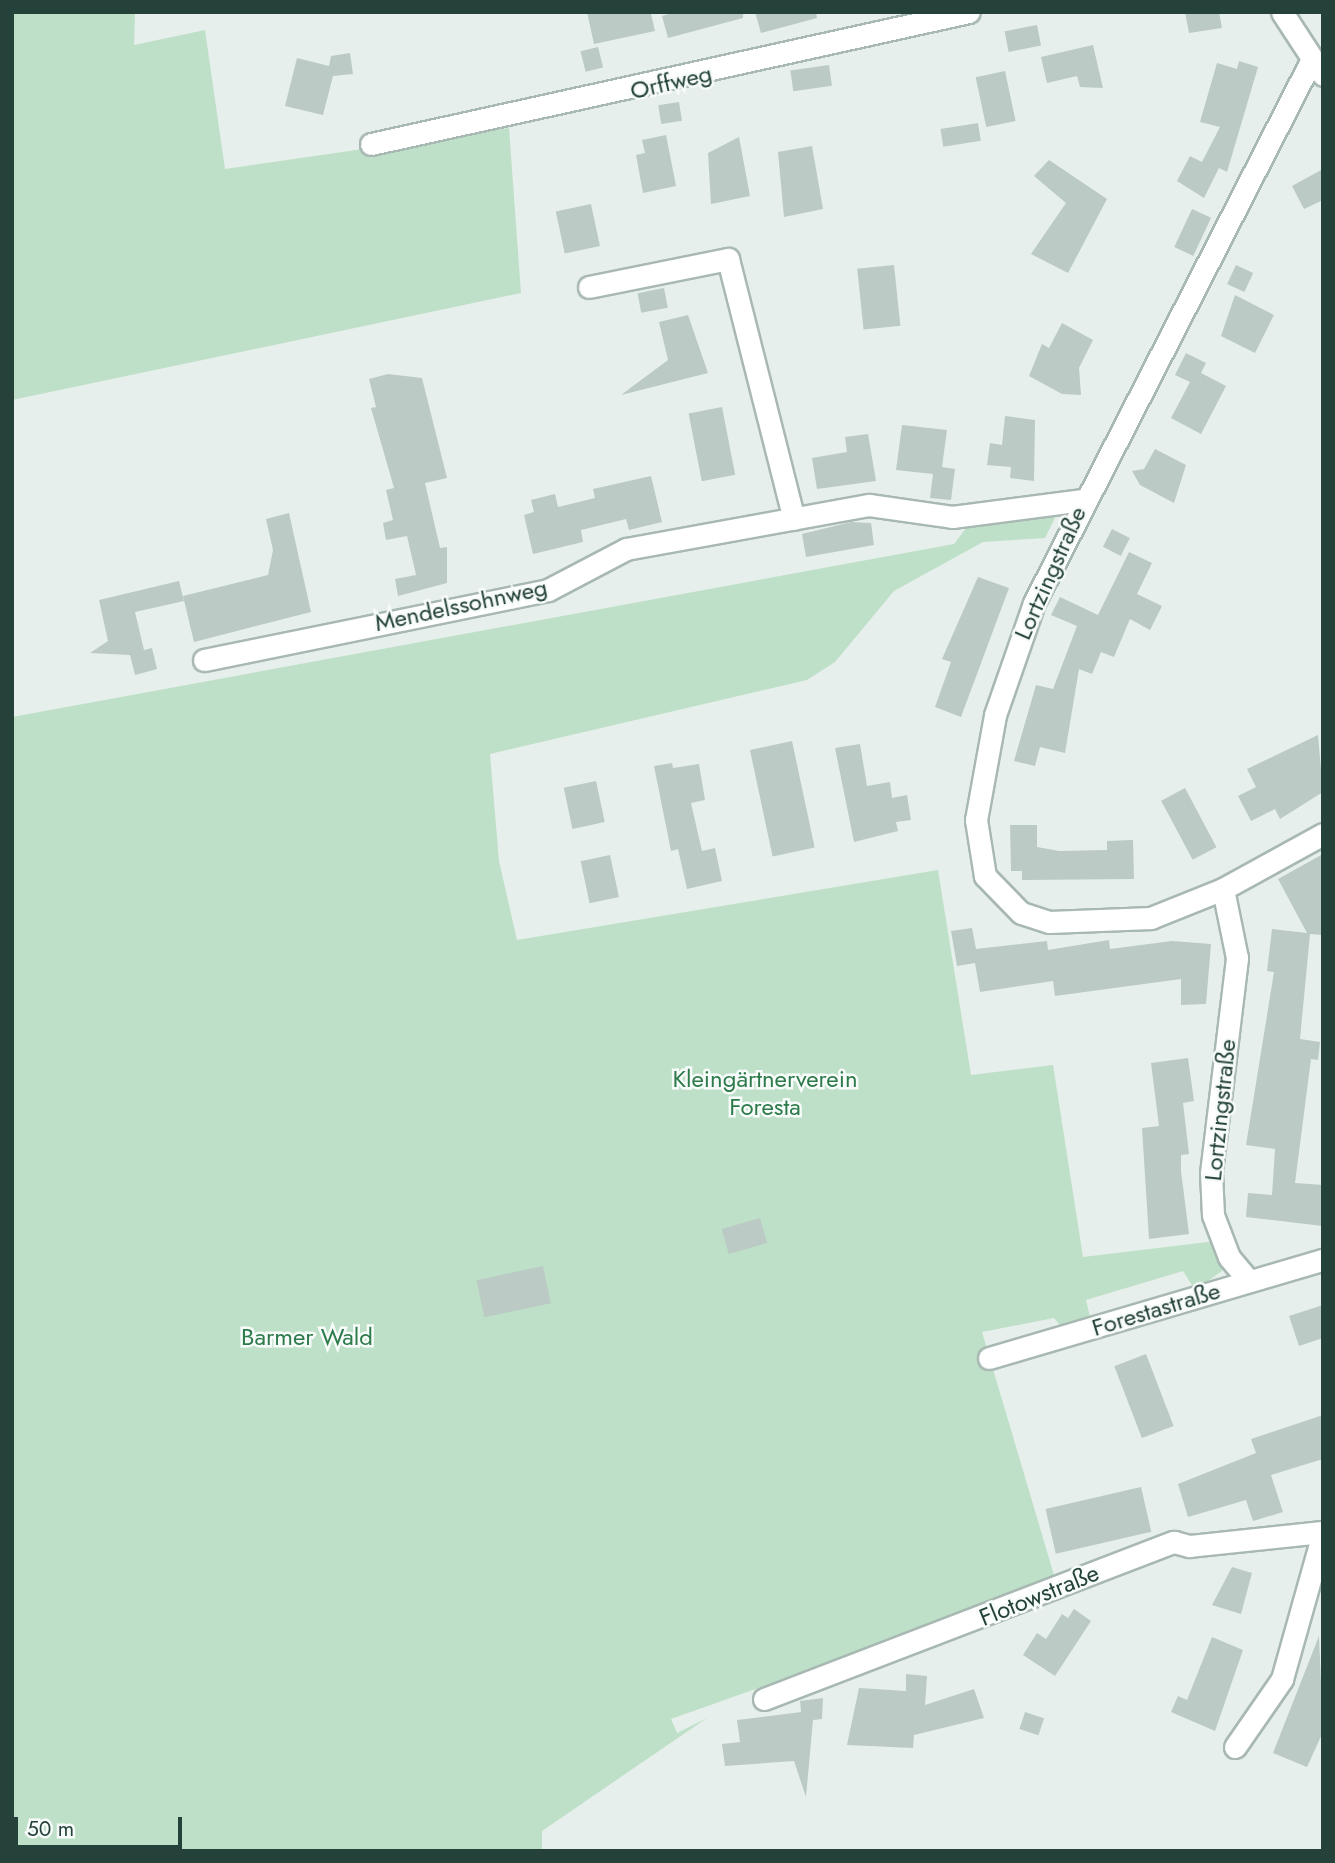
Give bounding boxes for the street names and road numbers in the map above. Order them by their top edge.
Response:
street label: Orffweg [627,59,715,105]
street label: Lortzingstraße [1008,502,1092,644]
street label: Mendelssohnweg [372,573,550,637]
street label: Lortzingstraße [1198,1038,1242,1182]
street label: Forestastraße [1088,1276,1224,1342]
street label: Flotowstraße [975,1558,1103,1632]

